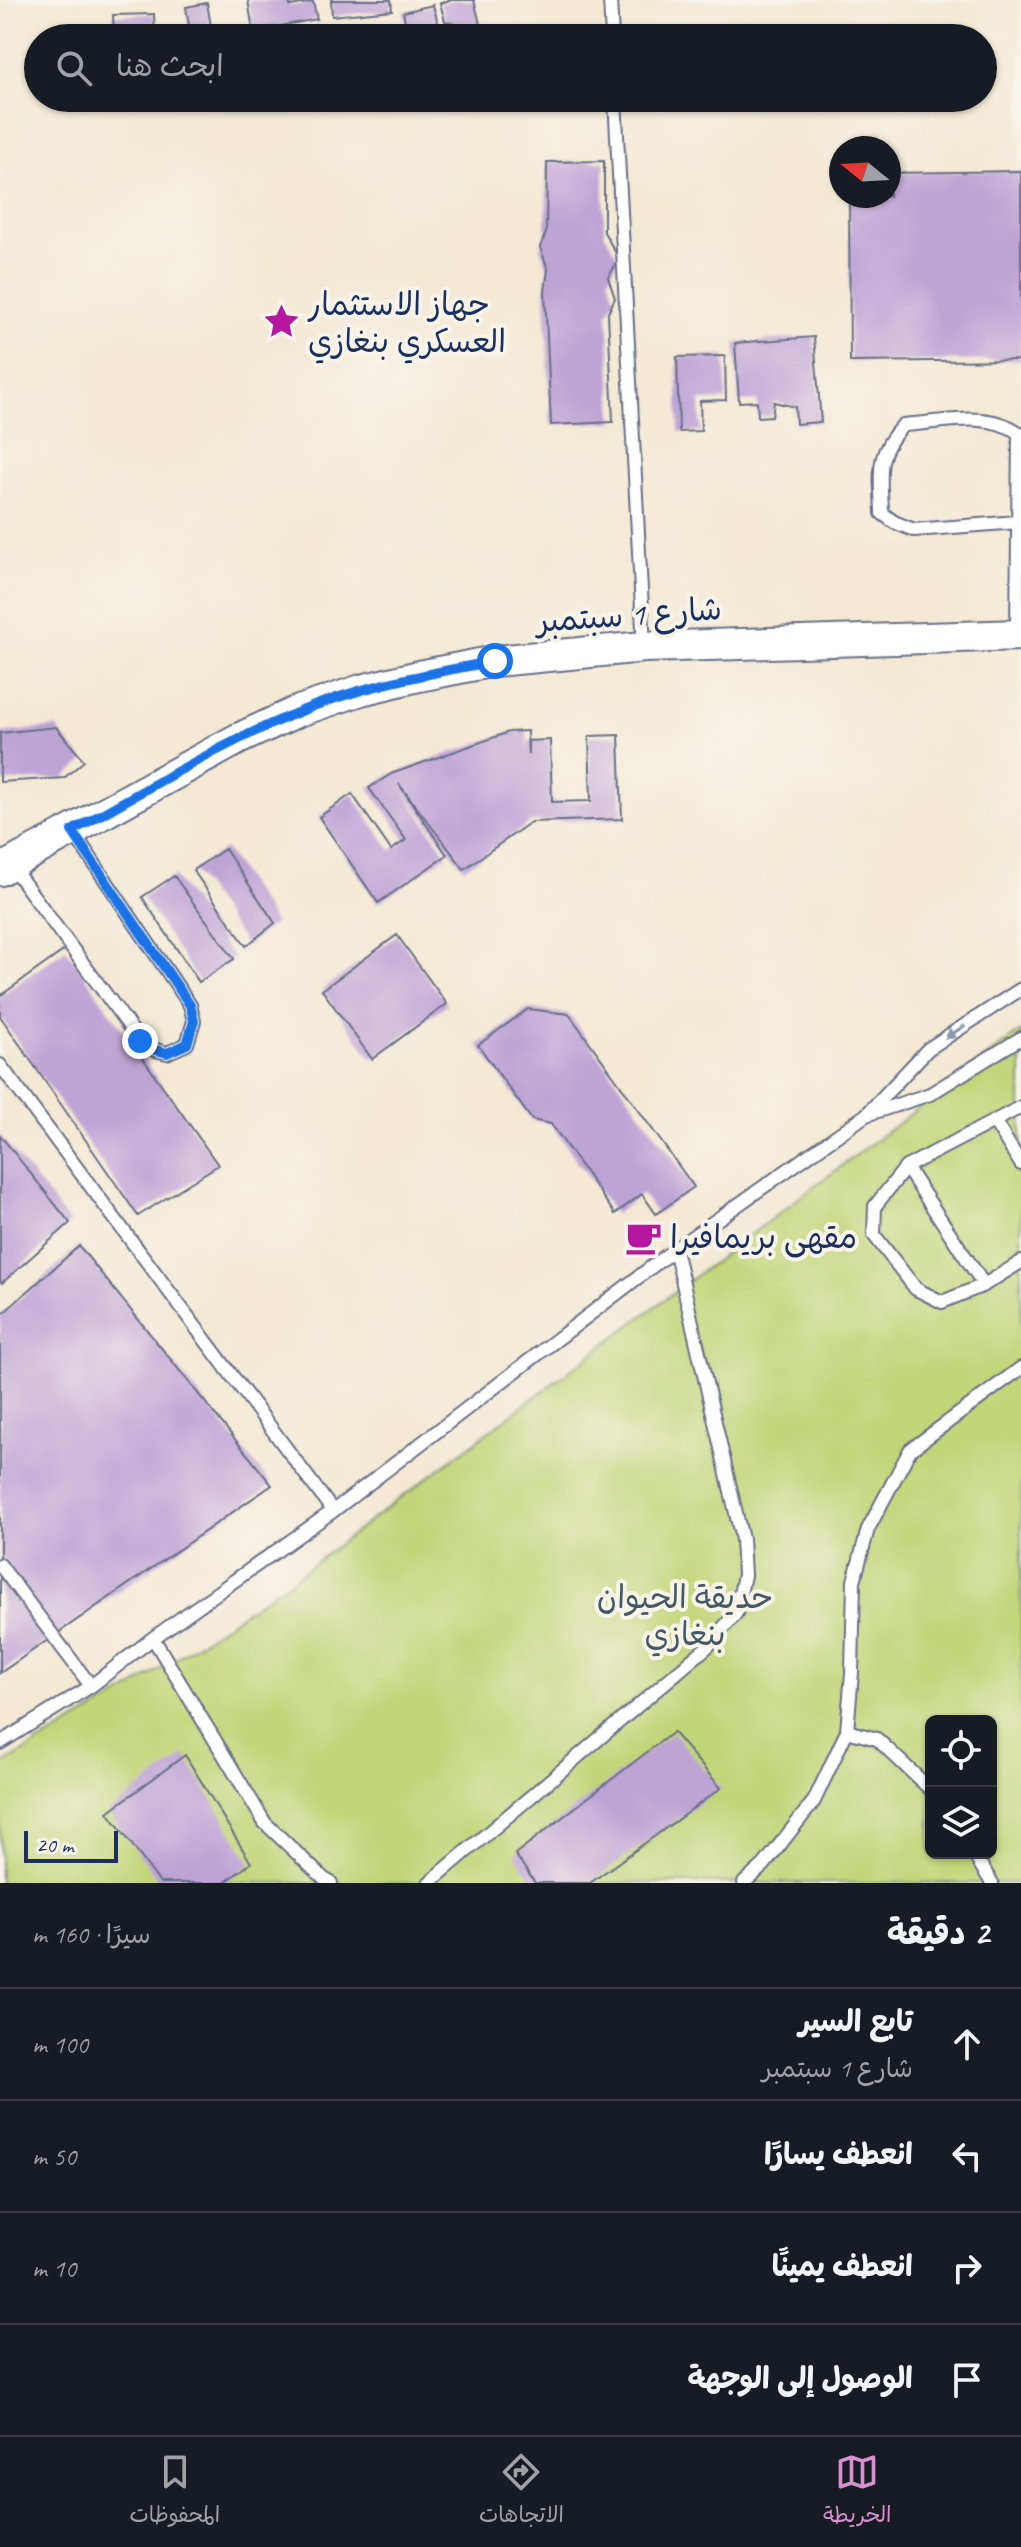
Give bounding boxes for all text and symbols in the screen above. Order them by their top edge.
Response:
search box [24,24,997,112]
icon: search [52,46,96,90]
text: ابحث هنا [116,47,224,85]
north arrow [829,136,901,208]
place label: جهاز الاستثمار العسكري بنغازي [307,284,506,364]
place icon: جهاز الاستثمار العسكري بنغازي [263,303,301,341]
street label: شارع 1 سبتمبر [532,588,723,644]
route start [477,643,513,679]
route end [122,1023,158,1059]
one-way arrow [945,1024,966,1039]
place label: مقهى بريمافيرا [670,1217,857,1258]
cafe icon: مقهى بريمافيرا [625,1218,663,1256]
park label: حديقة الحيوان بنغازي [597,1577,773,1657]
map controls [925,1715,997,1859]
button: locate [925,1715,997,1787]
button: layers [925,1787,997,1859]
scale bar [24,1827,118,1863]
text: 20 m [36,1831,73,1859]
text: 2 دقيقة [887,1911,989,1954]
text: سيرًا · 160 m [32,1918,151,1951]
text: تابع السير [799,2002,913,2040]
icon: ahead [945,2022,989,2066]
text: 100 m [32,2028,88,2061]
text: شارع 1 سبتمبر [762,2052,913,2085]
icon: left [945,2134,989,2178]
text: انعطف يسارًا [764,2135,913,2173]
text: 50 m [32,2140,76,2173]
icon: right [945,2246,989,2290]
text: انعطف يمينًا [772,2247,913,2285]
text: 10 m [32,2252,76,2285]
icon: arrive [945,2358,989,2402]
text: الوصول إلى الوجهة [688,2359,913,2397]
tab: المحفوظات [129,2450,220,2534]
tab: الاتجاهات [479,2450,564,2534]
tab: الخريطة [823,2450,892,2534]

